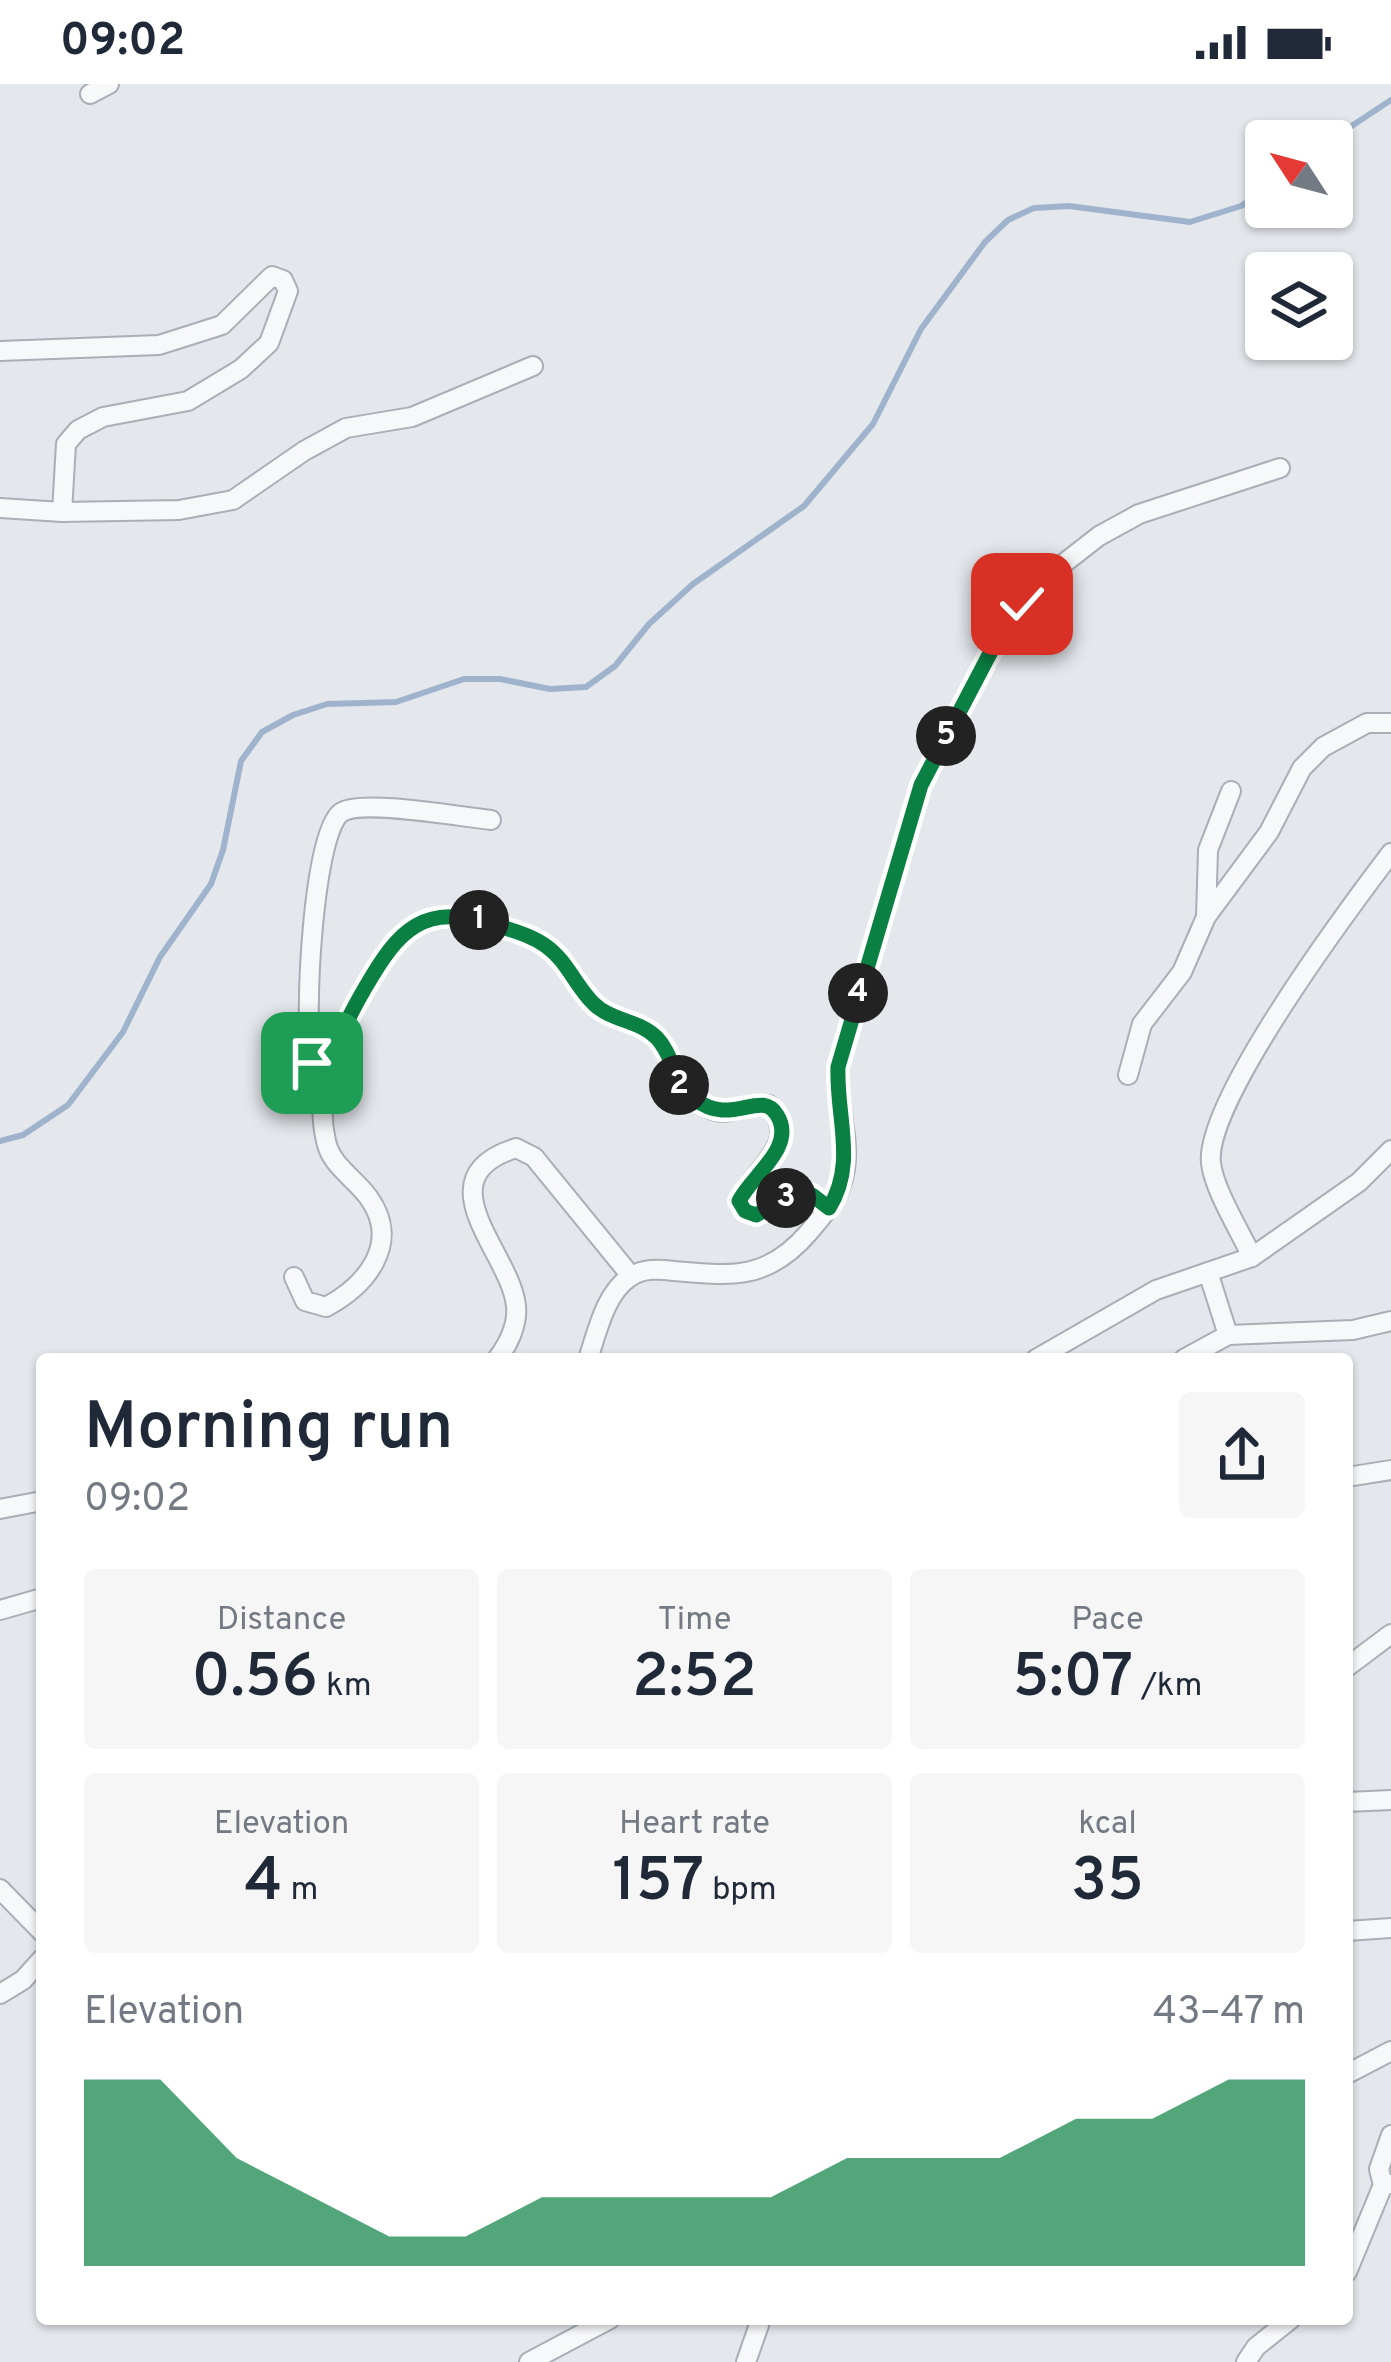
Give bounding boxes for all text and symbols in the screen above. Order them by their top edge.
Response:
text: 09:02 [60,14,185,71]
north arrow [1245,120,1353,228]
map controls [1245,120,1353,360]
button: layers [1245,252,1353,360]
pin [971,553,1073,655]
icon: check [989,571,1055,637]
pin: 5 [916,706,976,766]
text: 5 [936,715,956,757]
pin: 1 [449,890,509,950]
text: 1 [472,899,486,941]
pin: 4 [828,963,888,1023]
text: 4 [847,972,869,1014]
pin [261,1012,363,1114]
icon: arrive [279,1030,345,1096]
pin: 2 [649,1055,709,1115]
text: 2 [669,1064,689,1106]
pin: 3 [756,1168,816,1228]
text: 3 [776,1177,796,1219]
text: Morning run [84,1389,453,1472]
button: share [1179,1392,1305,1518]
text: 09:02 [84,1476,190,1525]
text: Distance [217,1600,346,1642]
text: Time [658,1600,731,1642]
text: Pace [1071,1600,1144,1642]
text: 0.56 [191,1642,318,1718]
text: 2:52 [632,1642,757,1718]
text: 5:07 [1012,1642,1133,1718]
text: km [318,1666,372,1708]
text: /km [1133,1666,1203,1708]
text: Elevation [214,1804,349,1846]
text: Heart rate [619,1804,770,1846]
text: kcal [1078,1804,1137,1846]
text: 4 [245,1846,283,1922]
text: 157 [612,1846,704,1922]
text: 35 [1071,1846,1144,1922]
text: m [283,1870,318,1912]
text: bpm [704,1870,777,1912]
text: Elevation [84,1989,244,2038]
text: 43–47 m [1153,1989,1305,2038]

